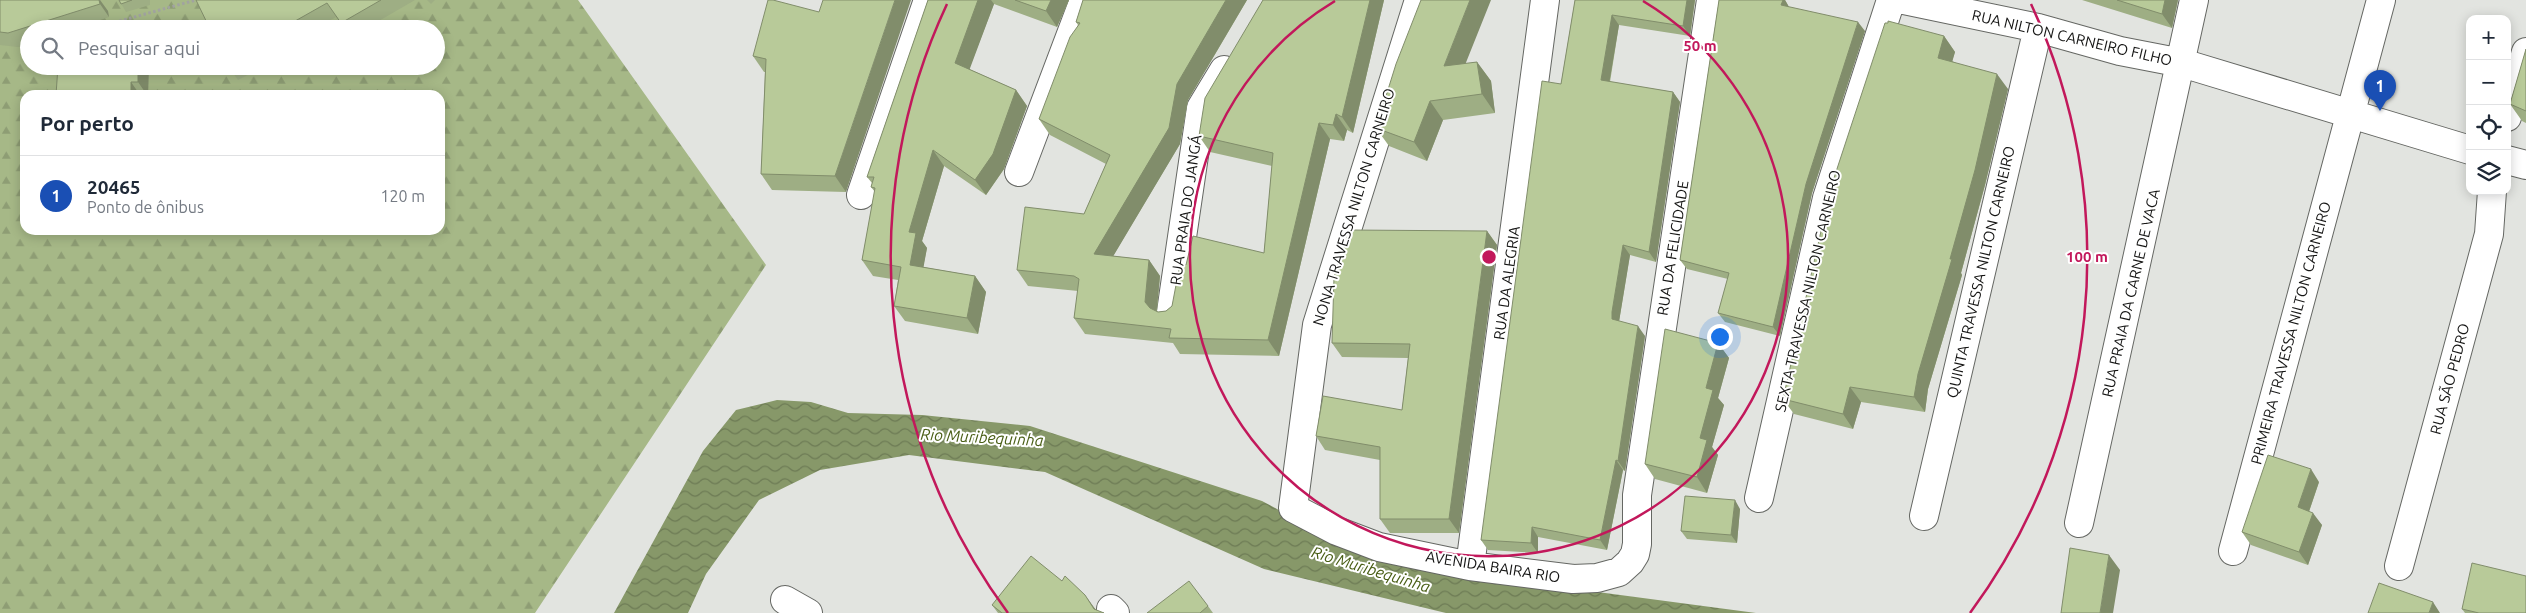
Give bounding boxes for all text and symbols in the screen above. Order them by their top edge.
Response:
street label: RUA NILTON CARNEIRO FILHO [1970,6,2174,69]
map controls [2466,15,2511,195]
button: + [2466,15,2511,60]
search box [20,20,445,75]
icon: search [38,34,66,62]
text: Pesquisar aqui [78,37,200,59]
text: 50 m [1683,37,1717,54]
button: − [2466,60,2511,105]
pin: 1 [2364,70,2396,111]
street label: NONA TRAVESSA NILTON CARNEIRO [1309,86,1398,328]
button: locate [2466,105,2511,150]
text: Por perto [40,111,134,135]
street label: RUA PRAIA DO JANGÁ [1167,134,1204,286]
street label: QUINTA TRAVESSA NILTON CARNEIRO [1943,144,2018,400]
button: layers [2466,150,2511,195]
street label: SEXTA TRAVESSA NILTON CARNEIRO [1771,168,1844,413]
text: 20465 [87,176,141,198]
street label: RUA DA FELICIDADE [1653,179,1692,317]
text: 1 [51,187,61,205]
text: 120 m [380,187,425,205]
street label: RUA PRAIA DA CARNE DE VACA [2098,187,2163,399]
text: Ponto de ônibus [87,198,204,216]
street label: PRIMEIRA TRAVESSA NILTON CARNEIRO [2247,200,2334,466]
street label: RUA DA ALEGRIA [1490,225,1523,341]
centre of rings [1480,248,1498,266]
text: 100 m [2066,248,2108,265]
street label: RUA SÃO PEDRO [2427,321,2473,436]
your location [1707,324,1733,350]
water label: Rio Muribequinha [920,425,1044,449]
water label: Rio Muribequinha [1310,542,1433,596]
street label: AVENIDA BAIRA RIO [1425,547,1562,586]

